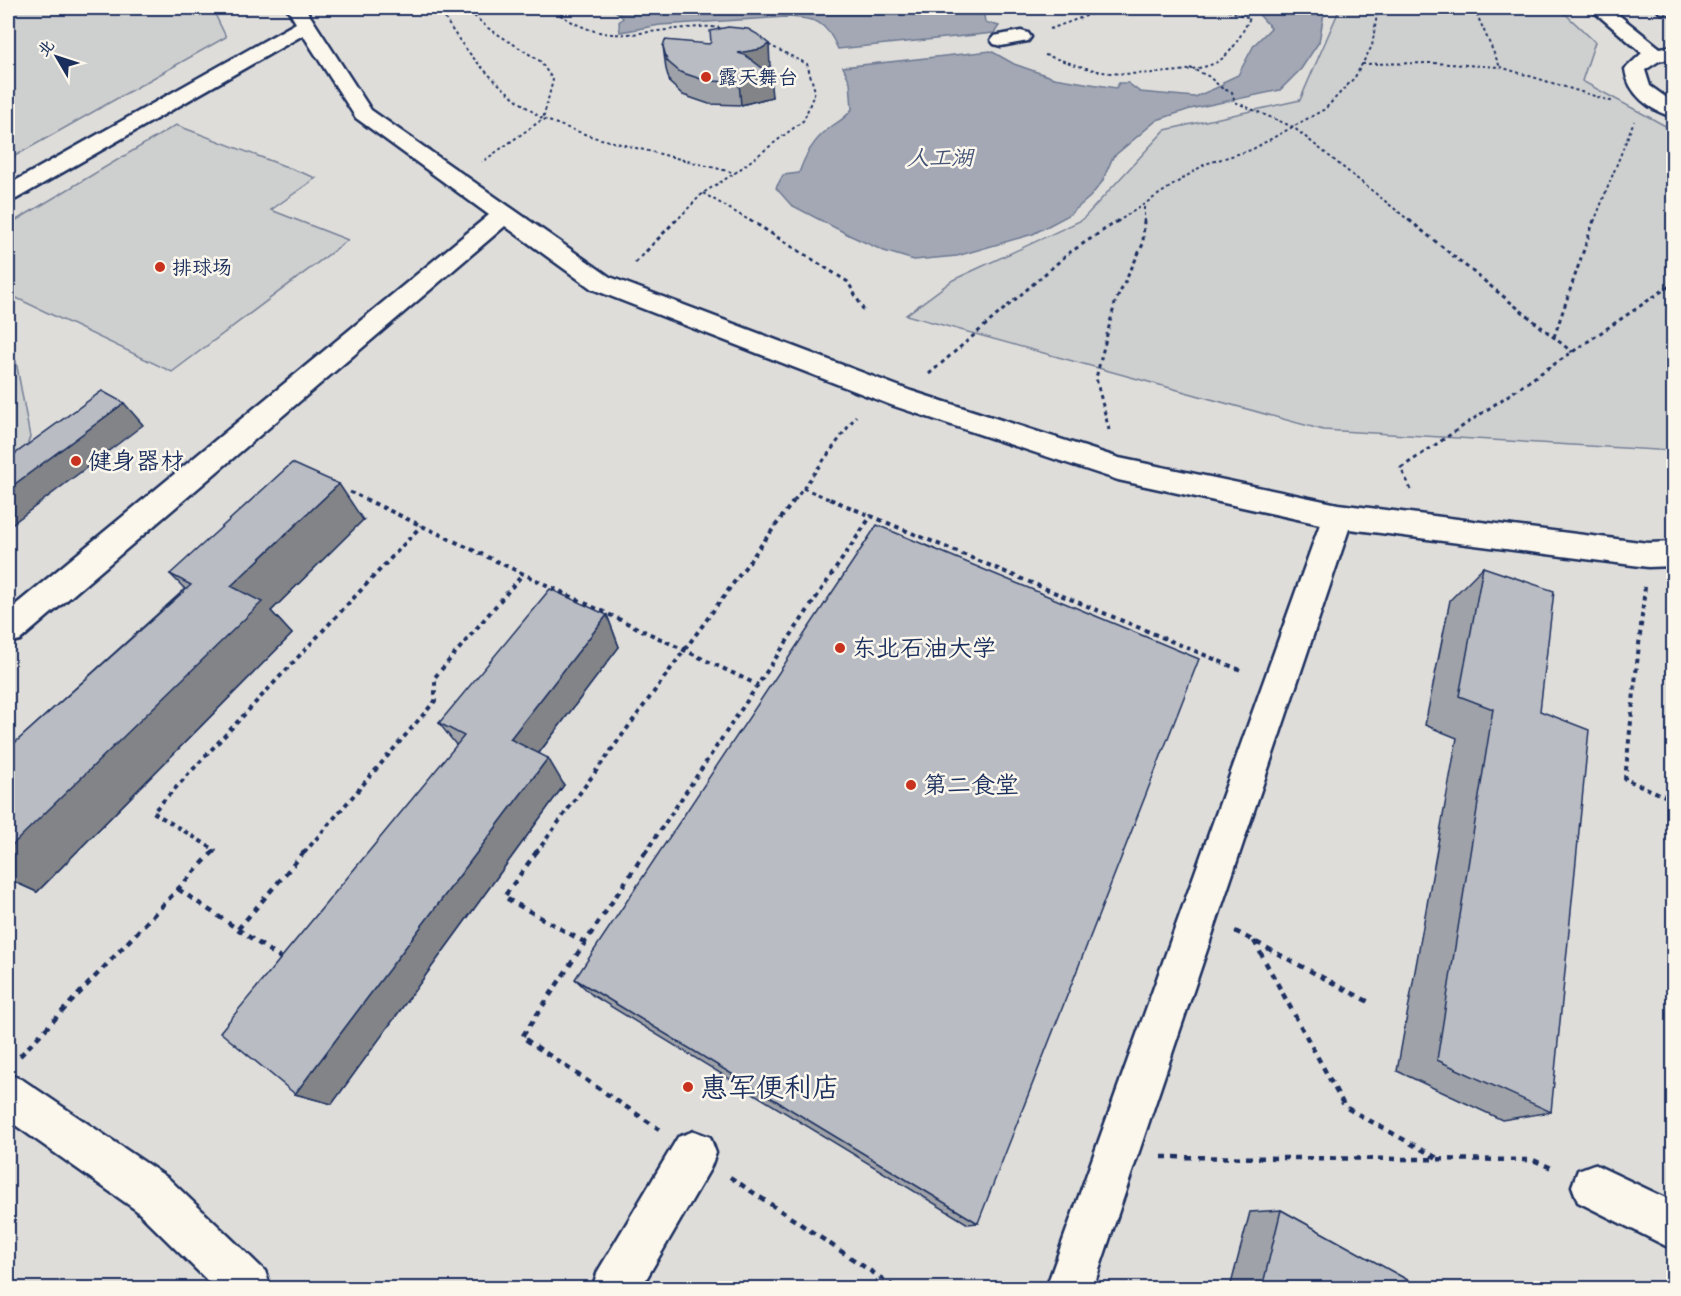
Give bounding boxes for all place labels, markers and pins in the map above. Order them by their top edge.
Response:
place label: 露天舞台 [718,65,798,94]
marker: 露天舞台 [699,70,713,84]
place label: 排球场 [172,255,232,284]
marker: 排球场 [153,260,167,274]
place label: 健身器材 [88,446,184,481]
marker: 健身器材 [69,454,83,468]
place label: 东北石油大学 [852,633,996,668]
marker: 东北石油大学 [833,641,847,655]
place label: 第二食堂 [923,770,1019,805]
marker: 第二食堂 [904,778,918,792]
place label: 惠军便利店 [700,1070,840,1111]
marker: 惠军便利店 [681,1080,695,1094]

